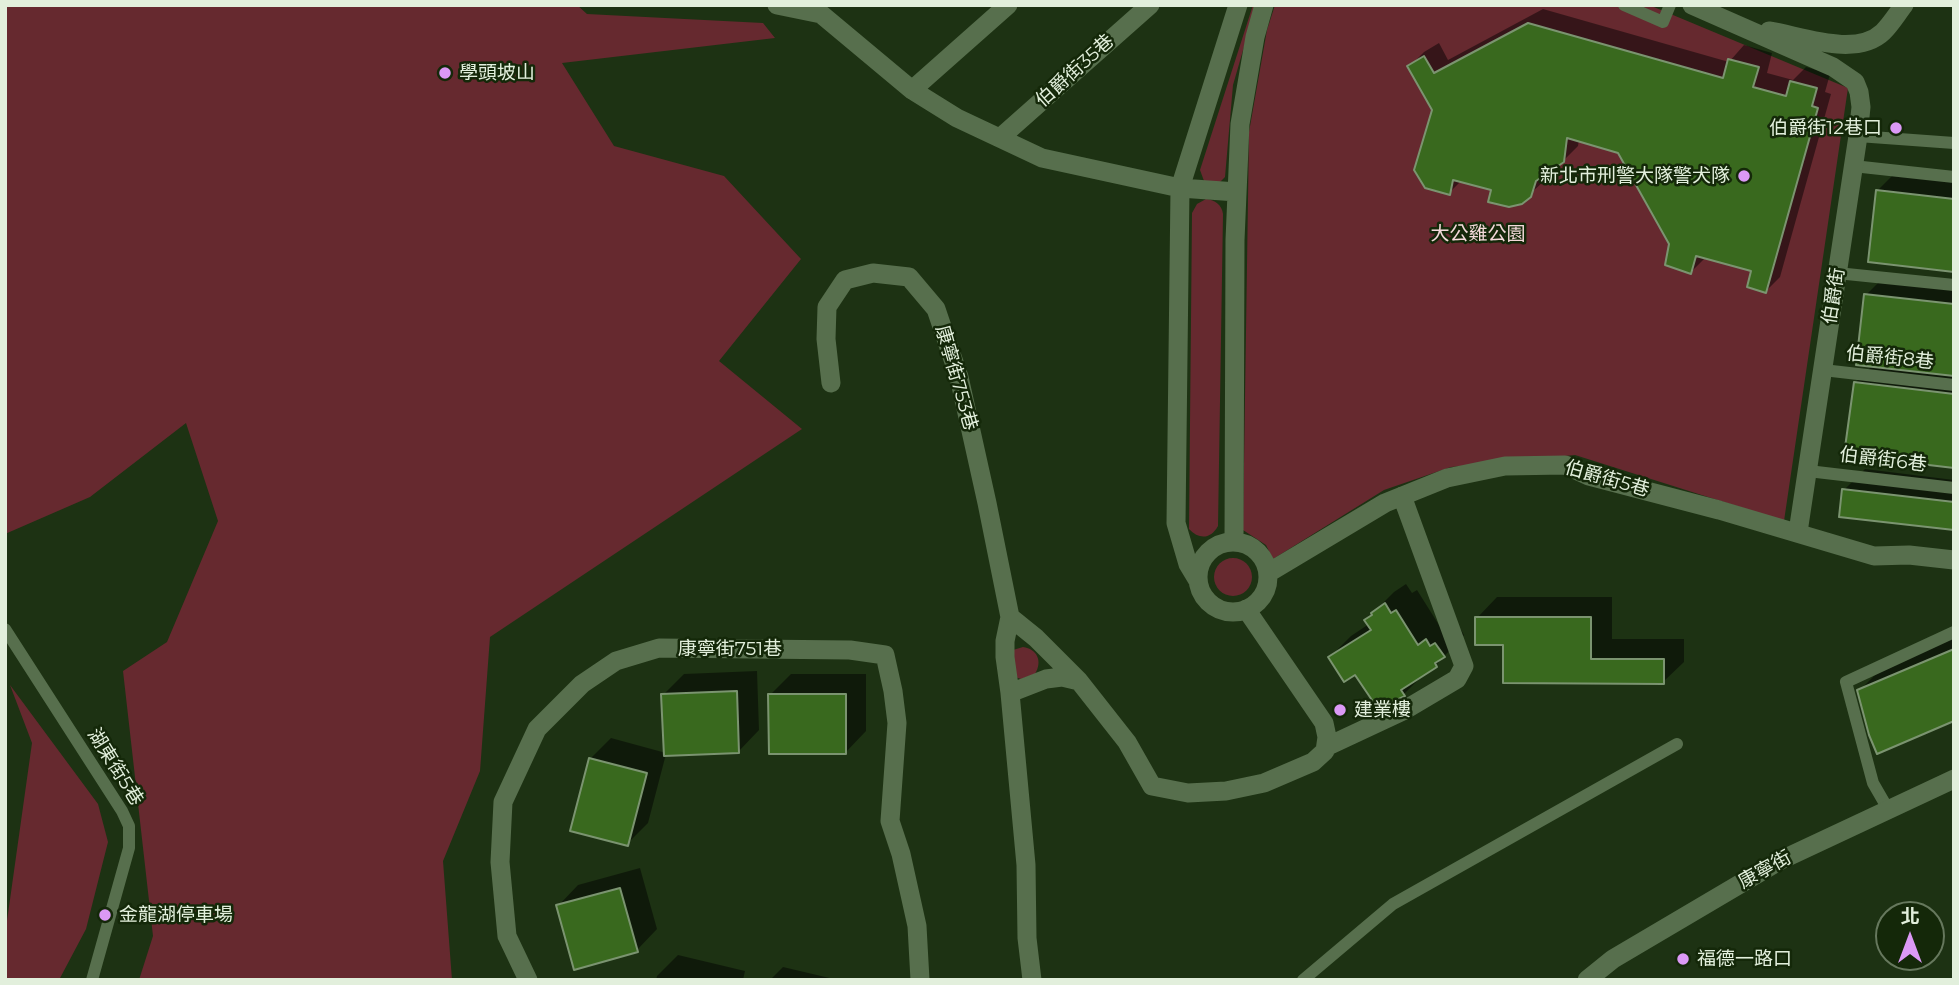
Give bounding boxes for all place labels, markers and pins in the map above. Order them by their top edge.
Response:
place label: 學頭坡山 [459,62,535,84]
marker: 學頭坡山 [437,65,453,81]
place label: 伯爵街12巷口 [1769,117,1882,139]
marker: 伯爵街12巷口 [1888,120,1904,136]
place label: 新北市刑警大隊警犬隊 [1540,165,1730,187]
marker: 新北市刑警大隊警犬隊 [1736,168,1752,184]
place label: 建業樓 [1354,699,1411,721]
marker: 建業樓 [1332,702,1348,718]
place label: 金龍湖停車場 [119,904,233,926]
marker: 金龍湖停車場 [97,907,113,923]
place label: 福德一路口 [1697,948,1792,970]
marker: 福德一路口 [1675,951,1691,967]

